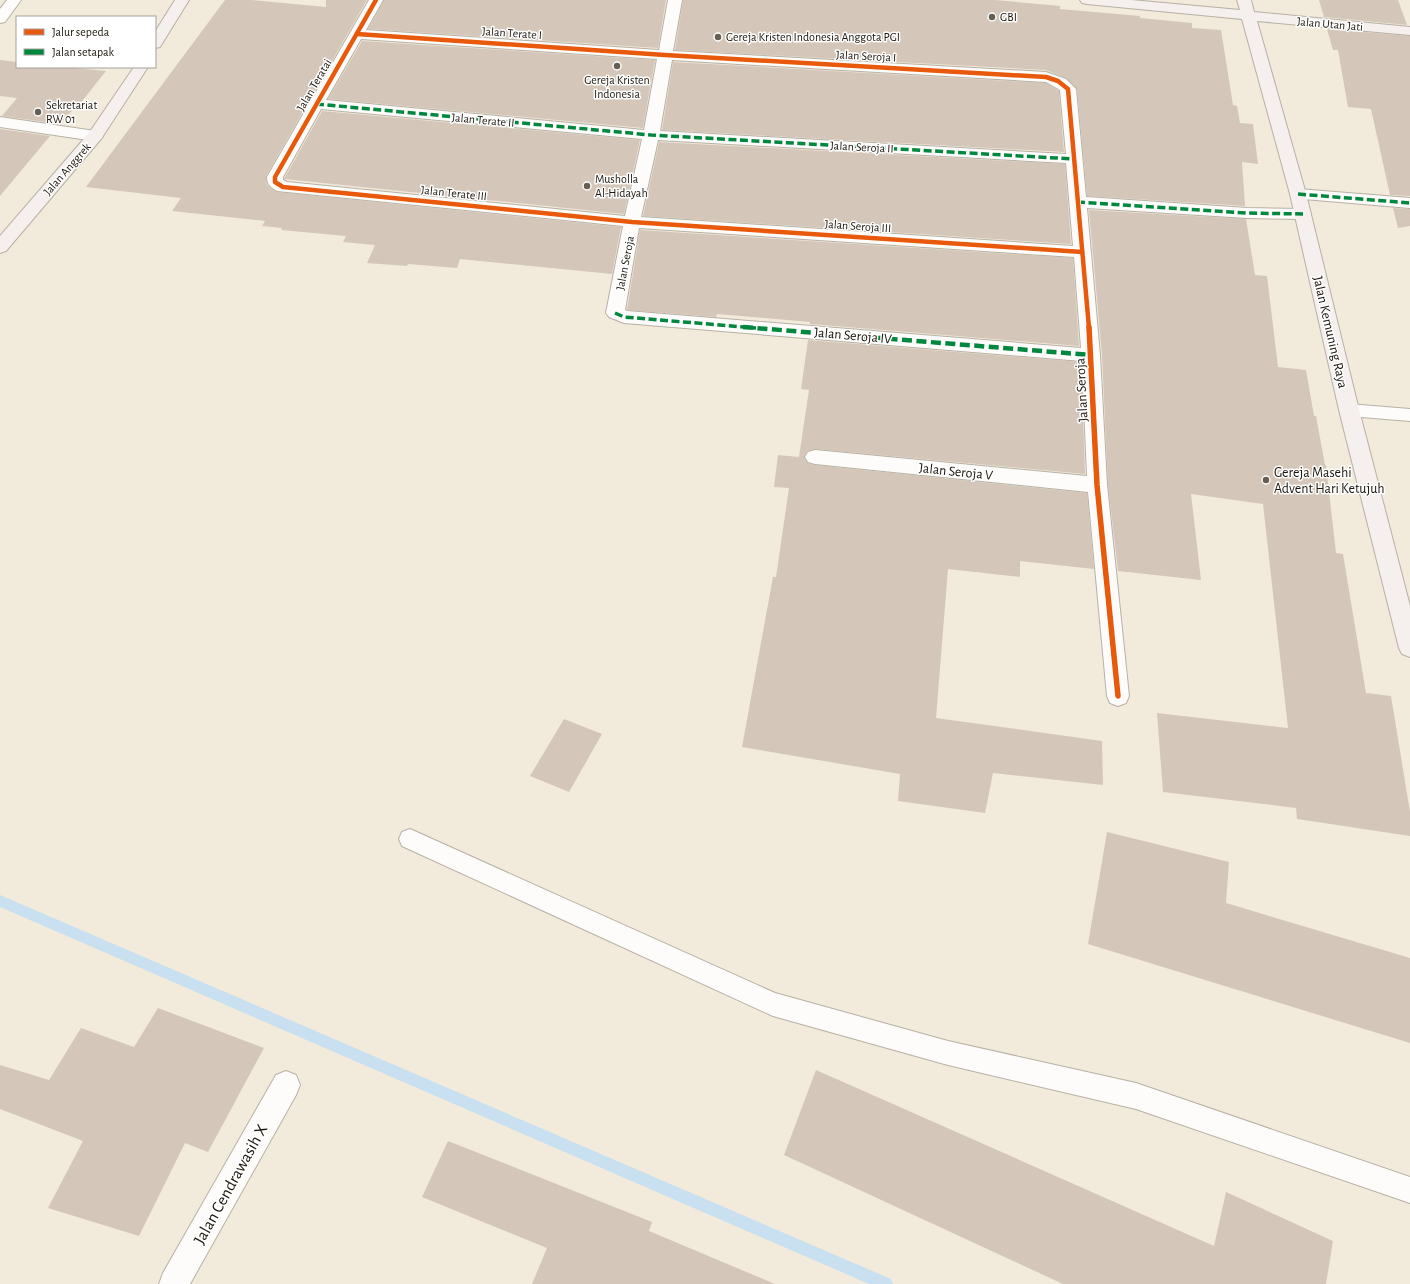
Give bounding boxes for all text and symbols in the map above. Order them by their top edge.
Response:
place label: GBI [1000,11,1017,23]
marker: GBI [987,12,997,22]
street label: Jalan Utan Jati [1296,15,1364,33]
legend [16,16,156,68]
street label: Jalan Terate I [482,25,542,41]
text: Jalur sepeda [52,26,110,38]
place label: Gereja Kristen Indonesia Anggota PGI [726,31,900,44]
marker: Gereja Kristen Indonesia Anggota PGI [713,32,723,42]
text: Jalan setapak [52,46,115,58]
street label: Jalan Seroja I [836,48,896,65]
street label: Jalan Teratai [294,57,334,113]
marker: Gereja Kristen Indonesia [612,61,622,71]
place label: Gereja Kristen Indonesia [584,74,650,100]
place label: Sekretariat RW 01 [46,99,97,125]
marker: Sekretariat RW 01 [33,107,43,117]
street label: Jalan Terate II [451,111,515,129]
street label: Jalan Seroja II [830,139,894,156]
street label: Jalan Anggrek [41,140,93,198]
place label: Musholla Al-Hidayah [595,173,648,200]
marker: Musholla Al-Hidayah [582,181,592,191]
street label: Jalan Terate III [420,184,488,202]
street label: Jalan Seroja III [824,218,892,235]
street label: Jalan Seroja [614,234,637,291]
street label: Jalan Kemuning Raya [1310,275,1350,390]
street label: Jalan Seroja IV [813,326,892,346]
street label: Jalan Seroja [1073,357,1091,422]
street label: Jalan Seroja V [918,461,994,483]
place label: Gereja Masehi Advent Hari Ketujuh [1274,466,1385,496]
marker: Gereja Masehi Advent Hari Ketujuh [1261,475,1271,485]
street label: Jalan Cendrawasih X [190,1121,270,1247]

